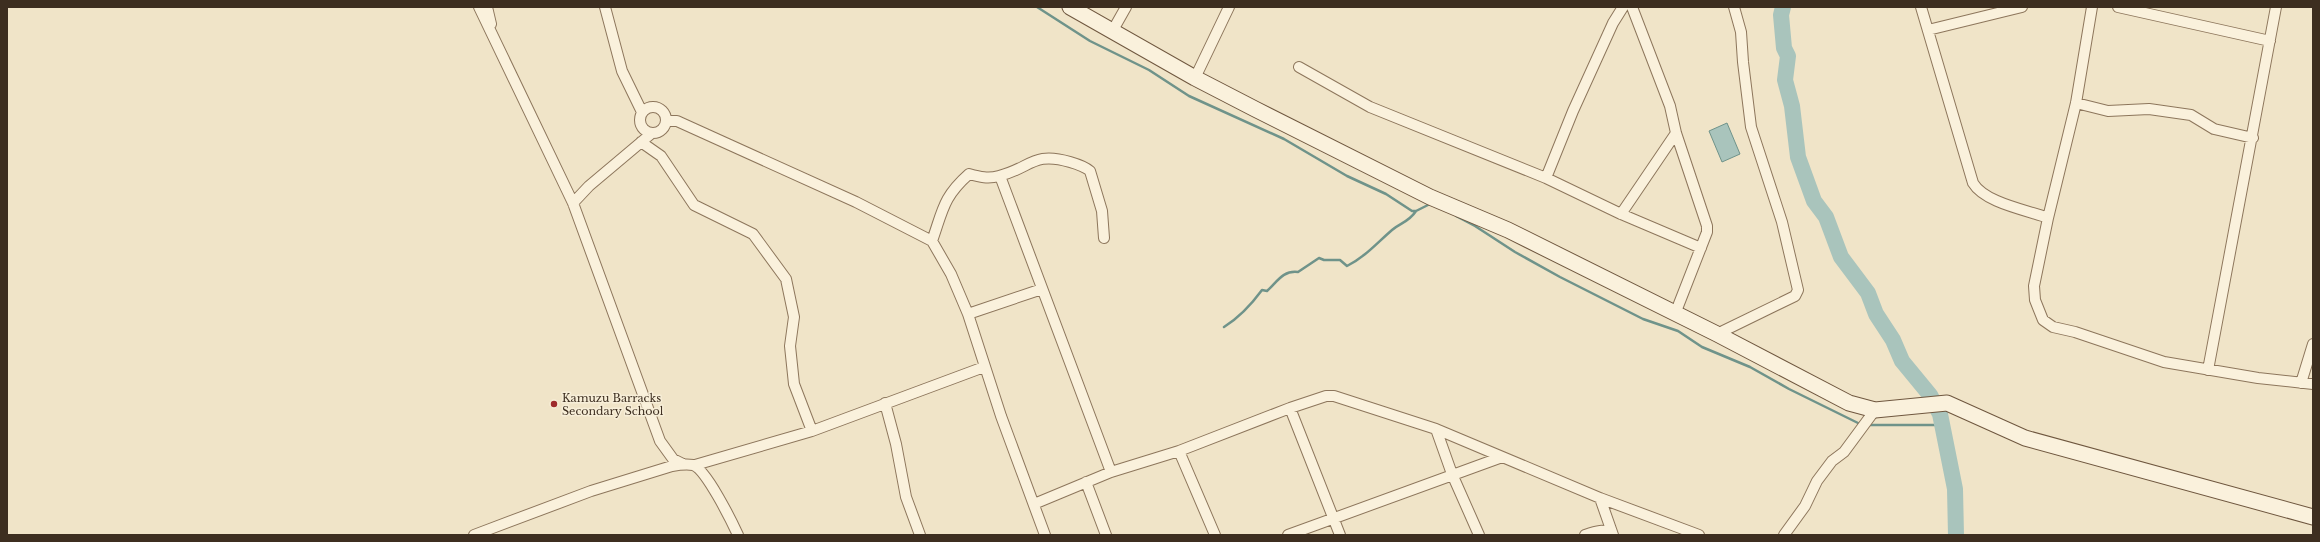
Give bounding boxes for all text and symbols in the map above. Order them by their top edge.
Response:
place label: Kamuzu Barracks Secondary School [562,391,664,418]
marker: Kamuzu Barracks Secondary School [549,399,559,409]

